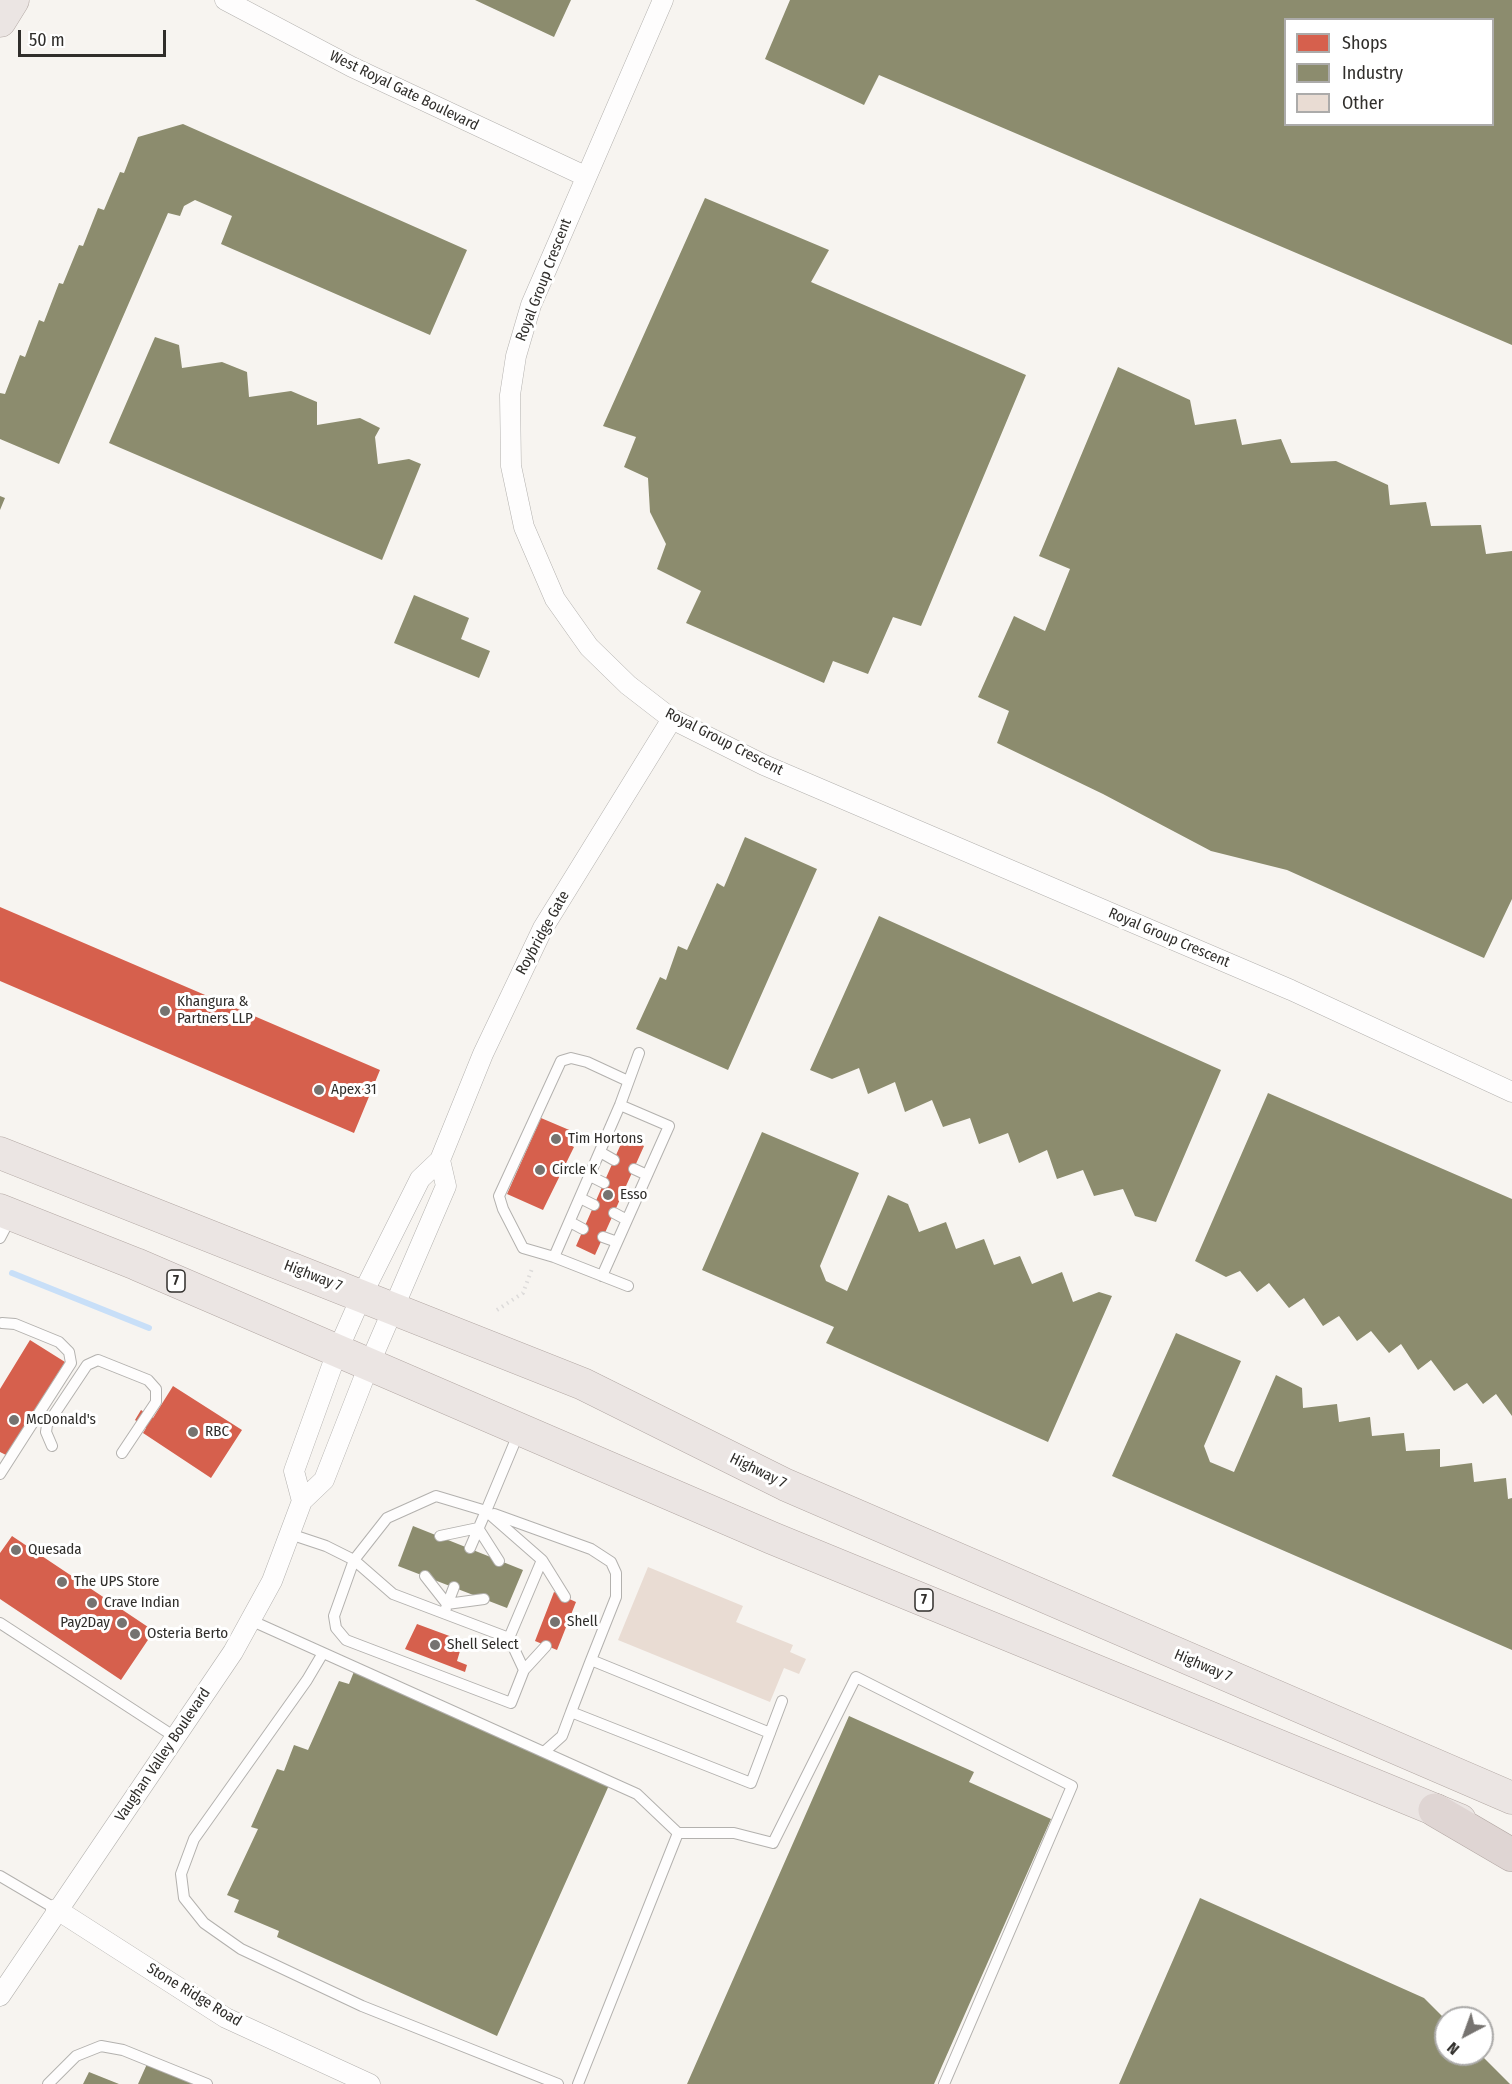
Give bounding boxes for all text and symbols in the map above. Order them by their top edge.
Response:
scale bar [21,18,170,56]
legend [1284,18,1494,126]
text: 50 m [29,29,65,51]
text: Shops [1342,32,1387,54]
street label: West Royal Gate Boulevard [326,47,482,135]
text: Industry [1342,62,1403,84]
text: Other [1342,92,1384,114]
street label: Royal Group Crescent [512,216,576,344]
street label: Royal Group Crescent [662,704,786,780]
street label: Roybridge Gate [513,888,573,978]
street label: Royal Group Crescent [1106,904,1232,972]
place label: Khangura & Partners LLP [177,993,253,1028]
marker: Khangura & Partners LLP [158,1004,172,1018]
place label: Apex 31 [331,1081,376,1099]
marker: Apex 31 [312,1083,326,1097]
place label: Tim Hortons [568,1130,643,1148]
marker: Tim Hortons [549,1132,563,1146]
place label: Circle K [552,1161,597,1179]
marker: Circle K [533,1163,547,1177]
place label: Esso [620,1186,648,1204]
marker: Esso [601,1188,615,1202]
street label: Highway 7 [281,1257,345,1295]
road number: 7 [167,1270,185,1292]
place label: McDonald's [26,1411,96,1429]
marker: McDonald's [7,1413,21,1427]
place label: RBC [205,1423,229,1441]
marker: RBC [186,1425,200,1439]
street label: Highway 7 [727,1450,789,1492]
place label: Quesada [28,1541,82,1559]
marker: Quesada [9,1543,23,1557]
place label: The UPS Store [74,1573,159,1591]
marker: The UPS Store [55,1575,69,1589]
road number: 7 [915,1589,933,1611]
place label: Crave Indian [104,1594,180,1612]
marker: Crave Indian [85,1596,99,1610]
place label: Shell [567,1613,598,1631]
place label: Pay2Day [60,1614,110,1632]
marker: Shell [548,1615,562,1629]
marker: Pay2Day [115,1616,129,1630]
place label: Osteria Berto [147,1625,228,1643]
marker: Osteria Berto [128,1627,142,1641]
place label: Shell Select [447,1636,519,1654]
marker: Shell Select [428,1638,442,1652]
street label: Highway 7 [1171,1646,1235,1686]
street label: Vaughan Valley Boulevard [112,1685,214,1825]
street label: Stone Ridge Road [143,1960,245,2030]
north arrow [1434,2006,1494,2066]
text: N [1443,2038,1463,2059]

